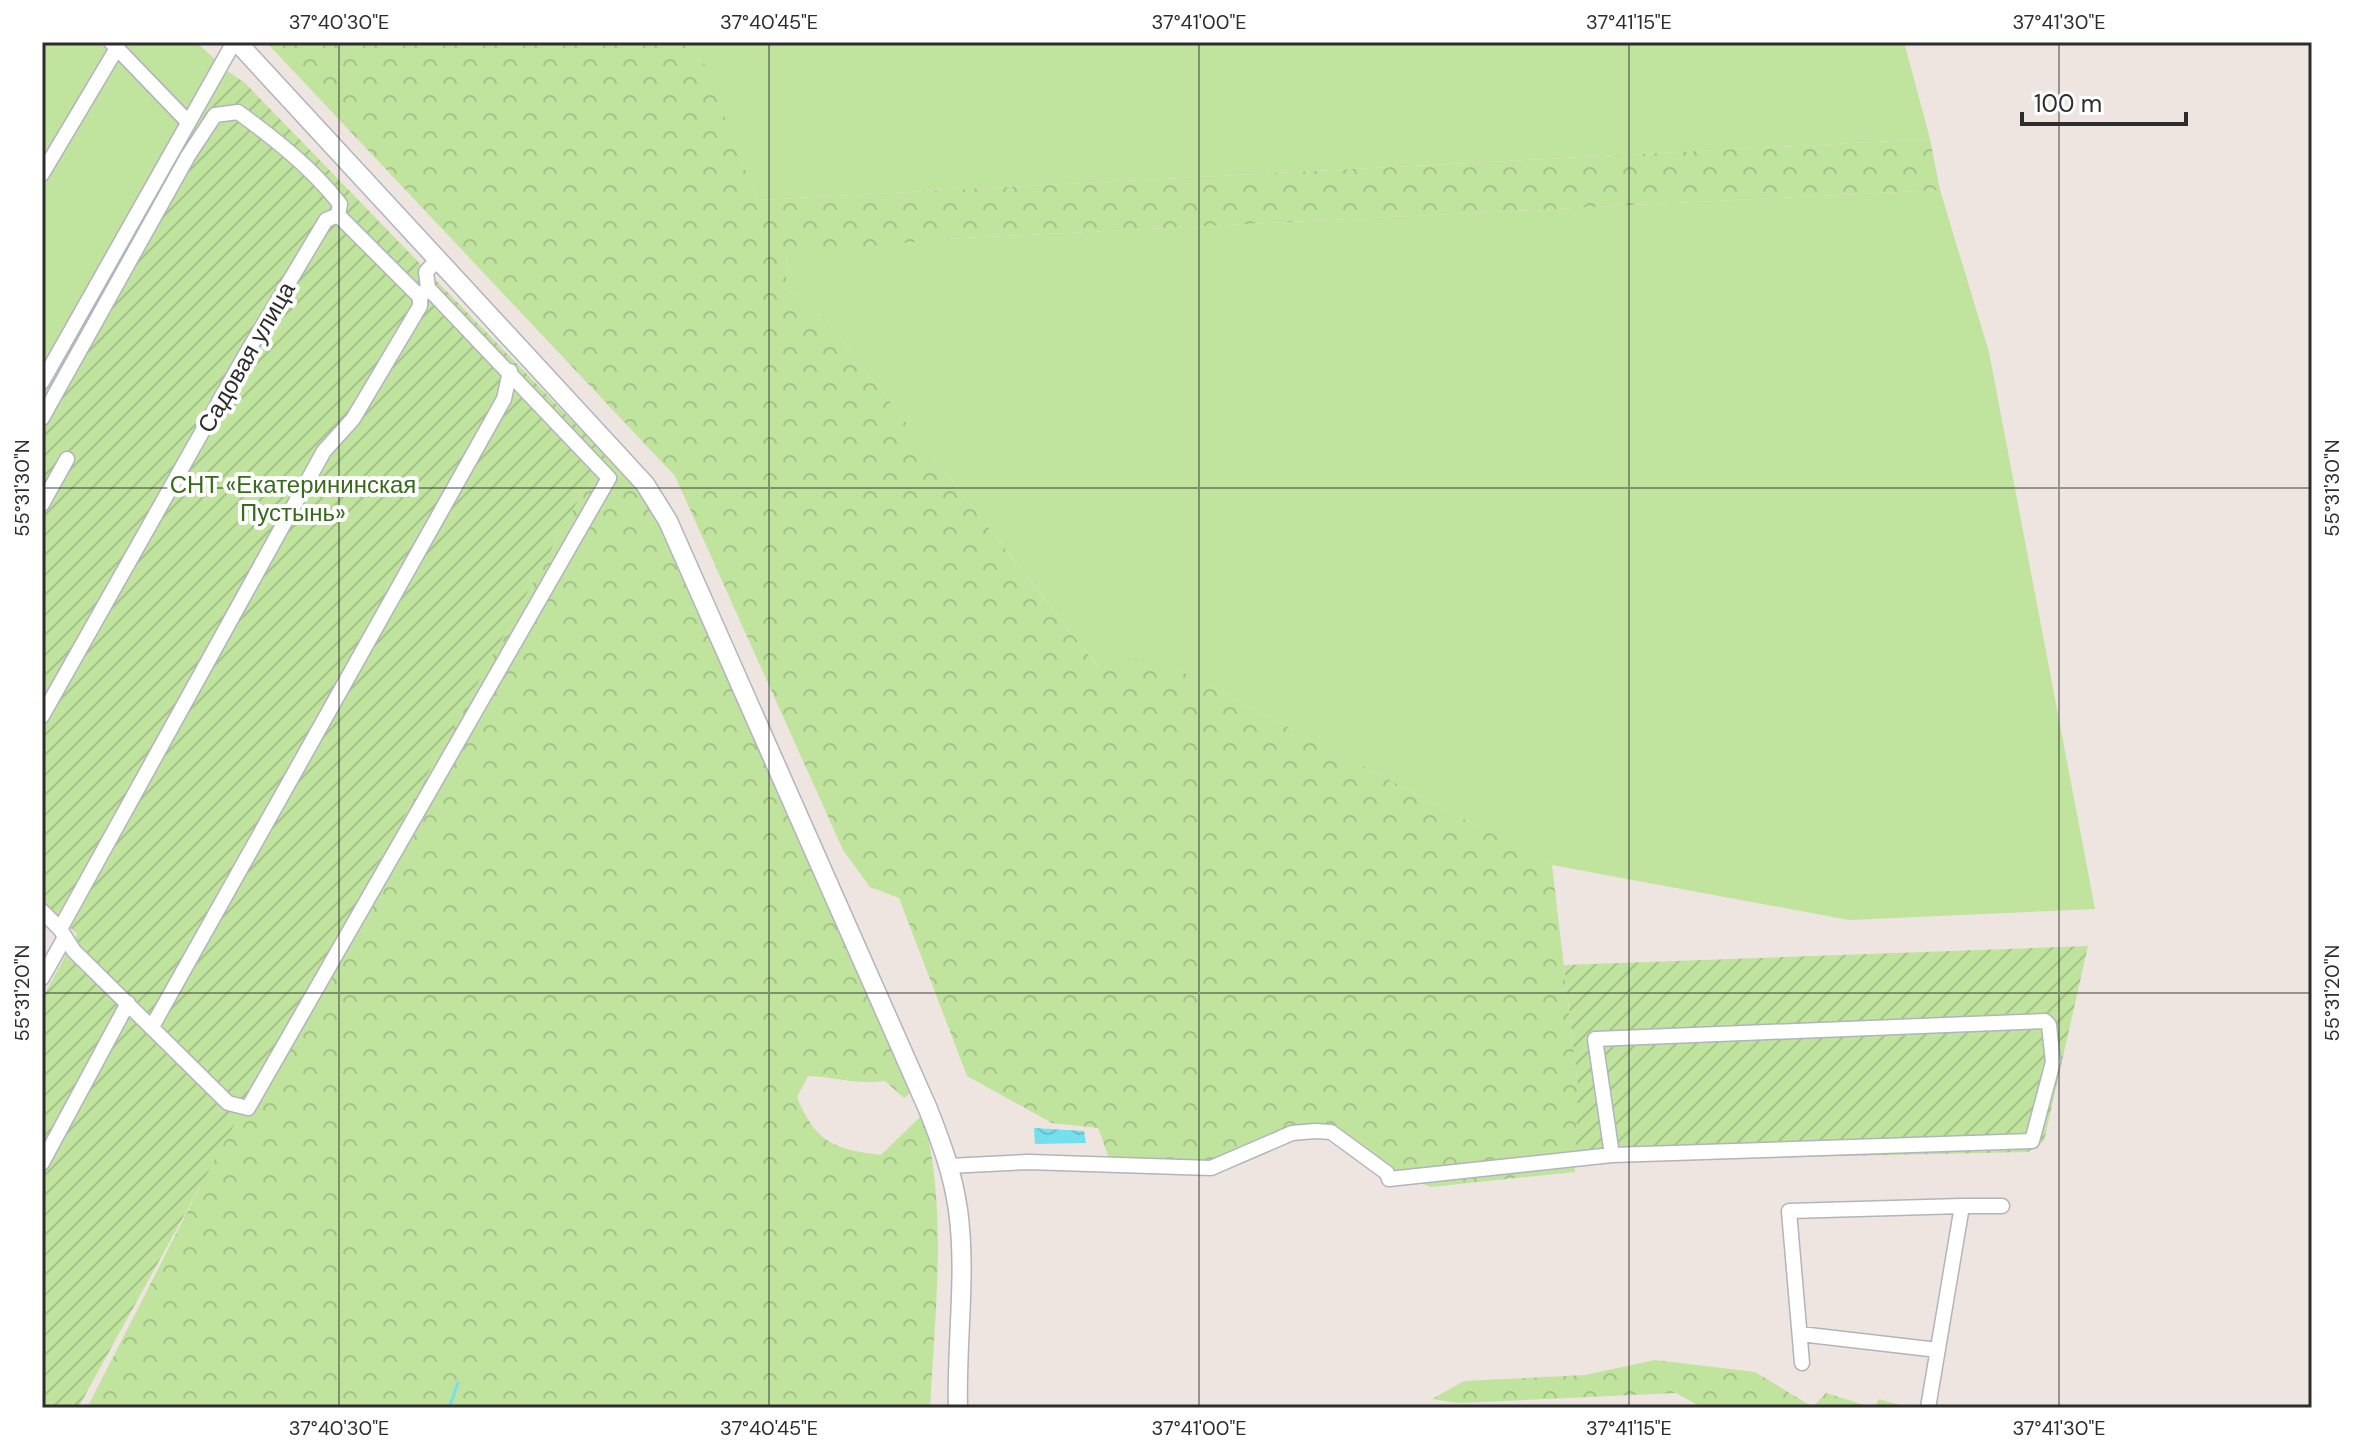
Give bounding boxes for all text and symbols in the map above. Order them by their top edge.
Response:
text: 37°40'30"E [289,9,389,35]
text: 37°40'45"E [720,9,818,35]
text: 37°41'00"E [1151,9,1247,35]
text: 37°41'15"E [1586,9,1672,35]
text: 37°41'30"E [2012,9,2106,35]
scale bar [2022,76,2186,126]
text: 100 m [2034,88,2102,119]
street label: Садовая улица [190,275,302,438]
text: 55°31'30"N [9,439,35,537]
text: 55°31'30"N [2319,439,2345,537]
park label: СНТ «Екатерининская Пустынь» [170,469,416,528]
text: 55°31'20"N [9,945,35,1041]
text: 55°31'20"N [2319,945,2345,1041]
text: 37°40'30"E [289,1415,389,1441]
text: 37°40'45"E [720,1415,818,1441]
text: 37°41'00"E [1151,1415,1247,1441]
text: 37°41'15"E [1586,1415,1672,1441]
text: 37°41'30"E [2012,1415,2106,1441]

